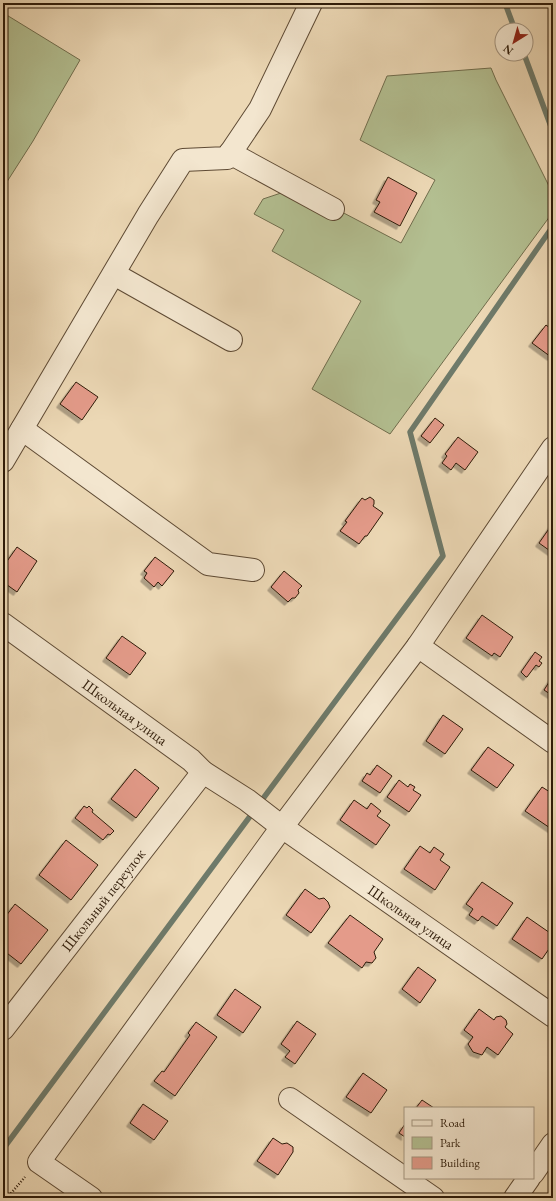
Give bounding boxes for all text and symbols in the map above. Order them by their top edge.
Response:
north arrow [494,22,534,62]
text: N [500,42,516,58]
street label: Школьная улица [79,675,171,749]
street label: Школьный переулок [57,845,149,955]
street label: Школьная улица [364,880,458,954]
legend [404,1107,534,1179]
text: Road [440,1115,466,1131]
text: Park [440,1135,461,1151]
text: Building [440,1155,481,1171]

